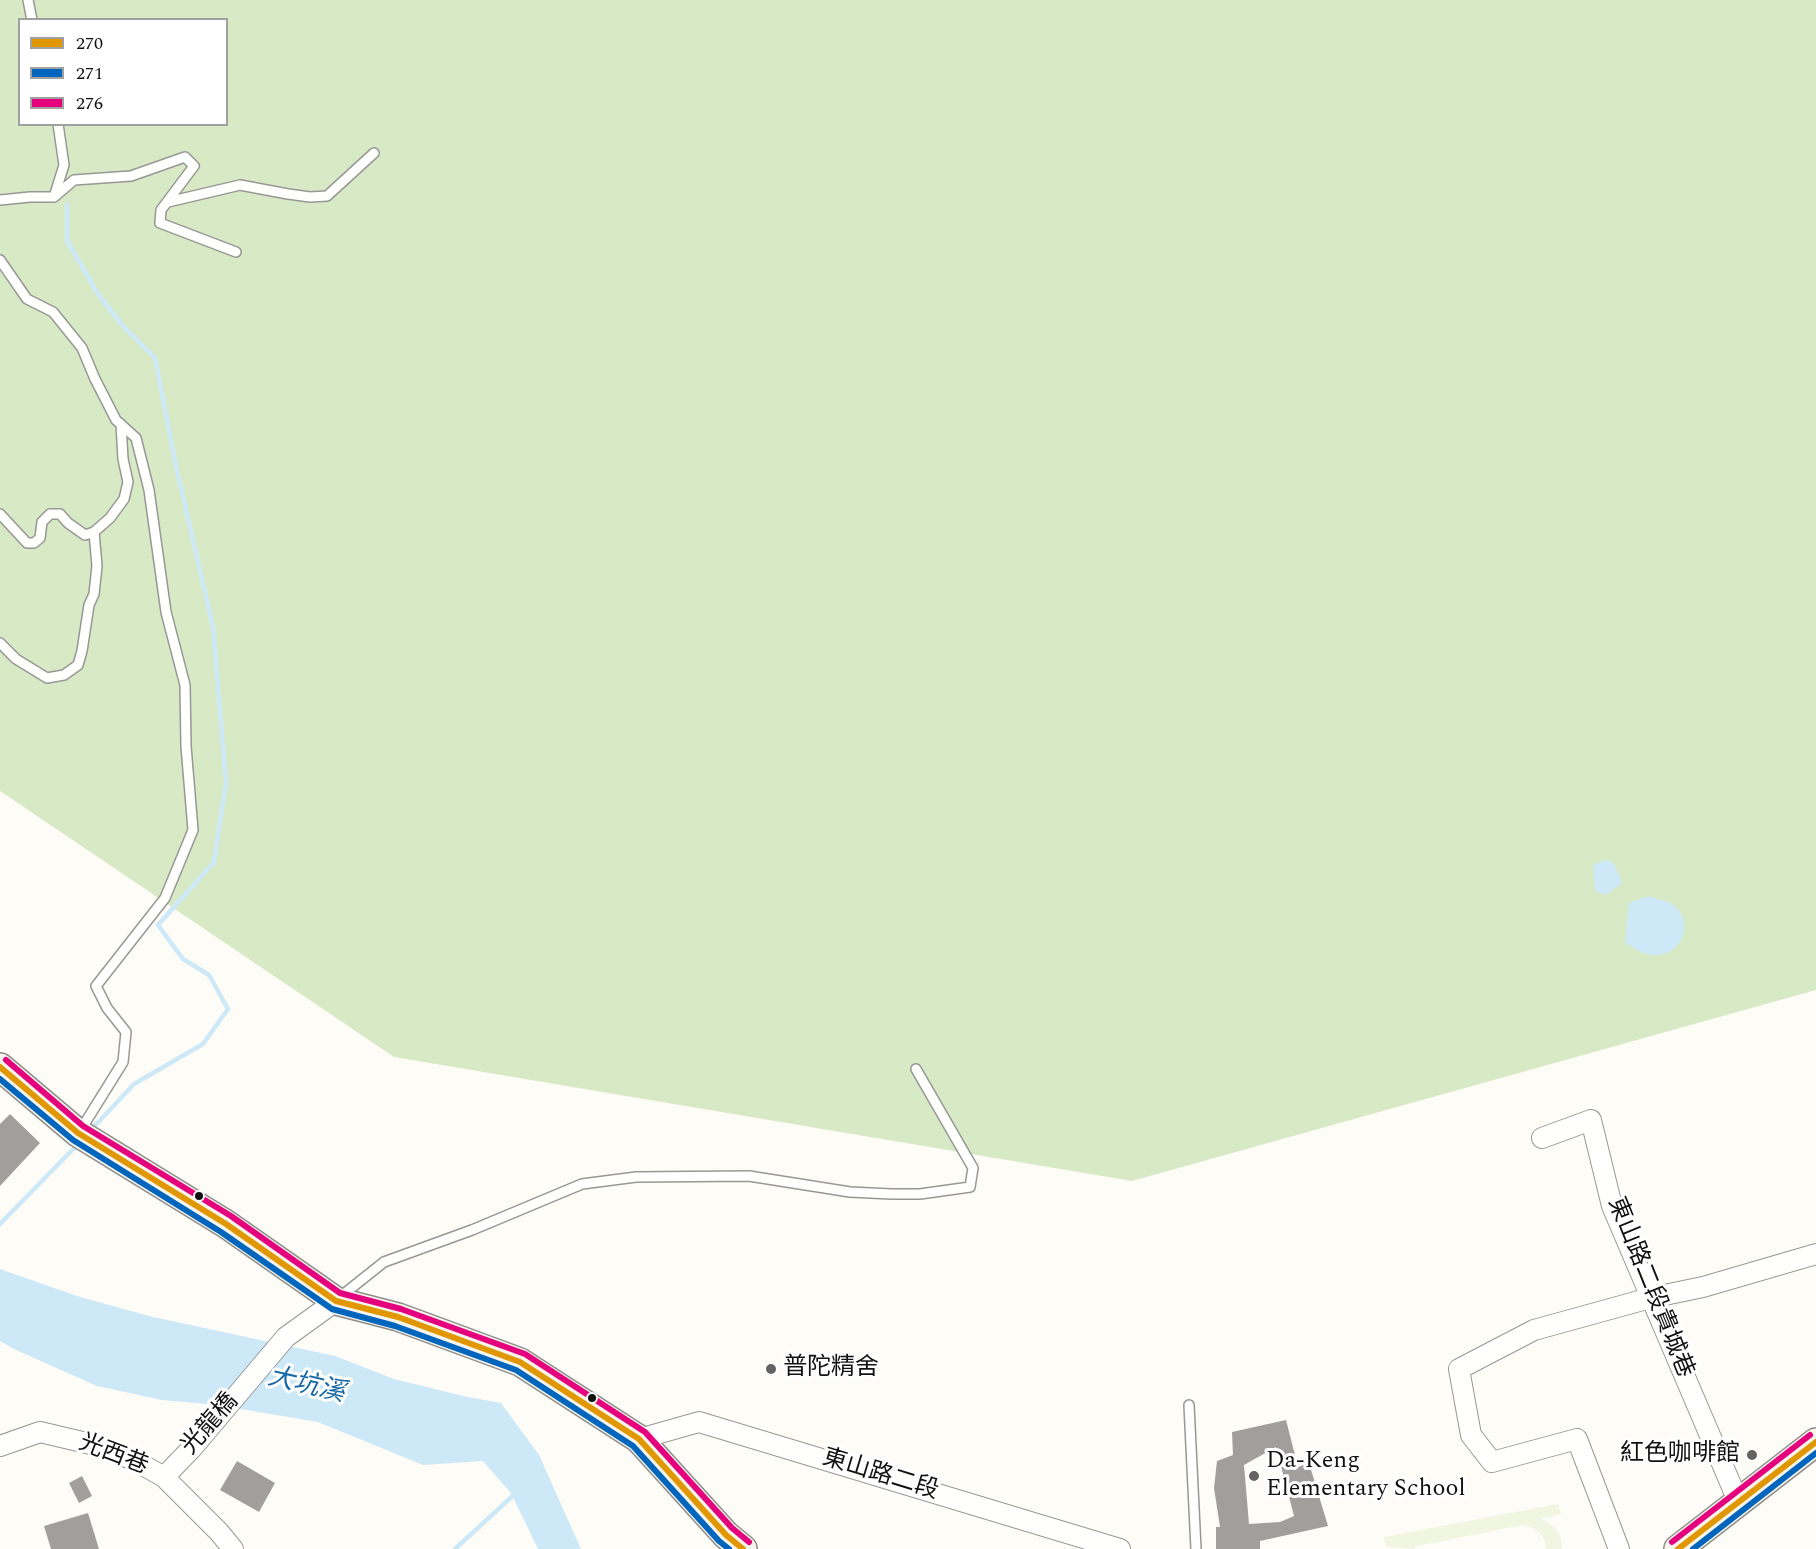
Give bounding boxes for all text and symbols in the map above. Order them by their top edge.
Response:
legend [18,18,228,126]
text: 270 [76,30,103,57]
text: 271 [76,60,103,87]
text: 276 [76,90,103,117]
unlabelled marker [193,1190,205,1202]
street label: 東山路二段貴城巷 [1600,1194,1698,1382]
place label: 普陀精舍 [783,1355,879,1383]
marker: 普陀精舍 [764,1362,778,1376]
water label: 大坑溪 [264,1363,348,1411]
street label: 光龍橋 [177,1388,245,1462]
unlabelled marker [586,1392,598,1404]
street label: 光西巷 [74,1430,152,1482]
place label: 紅色咖啡館 [1620,1441,1740,1469]
street label: 東山路二段 [818,1445,942,1507]
place label: Da-Keng Elementary School [1266,1448,1466,1504]
marker: 紅色咖啡館 [1745,1448,1759,1462]
marker: Da-Keng Elementary School [1247,1469,1261,1483]

